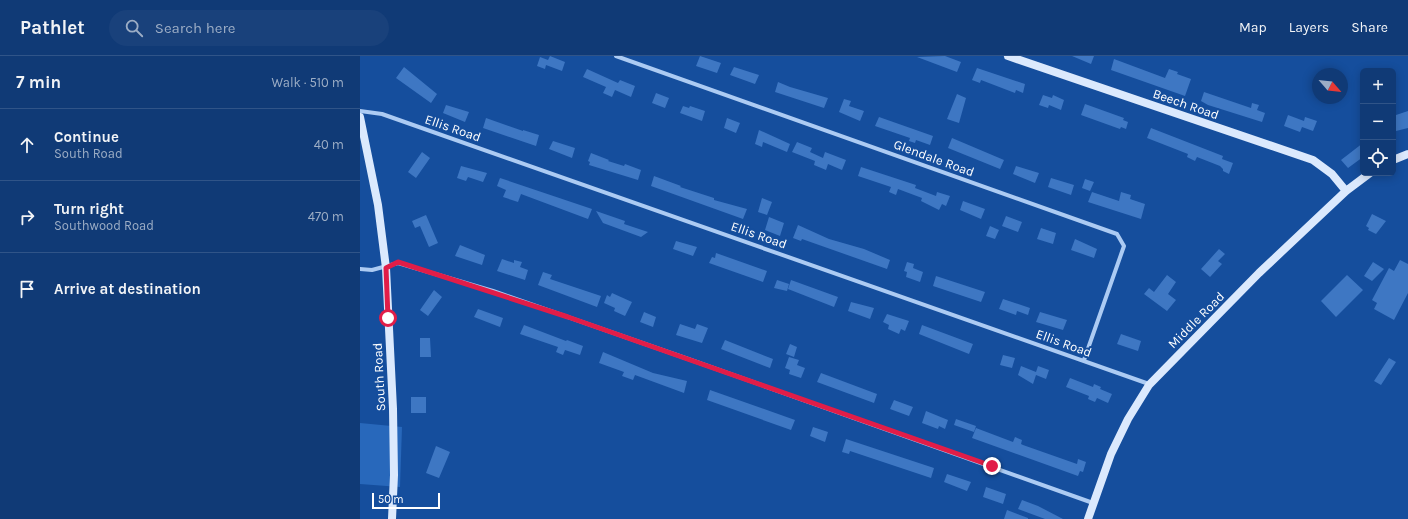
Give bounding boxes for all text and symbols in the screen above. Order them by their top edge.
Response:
search box [109,10,389,46]
text: Pathlet [20,17,85,39]
icon: search [123,17,145,39]
text: Search here [155,19,236,37]
text: Map [1239,19,1267,36]
text: Layers [1289,19,1329,36]
text: Share [1351,19,1388,36]
north arrow [1312,68,1348,104]
map controls [1360,68,1396,176]
button: + [1360,68,1396,104]
text: 7 min [16,72,61,92]
text: Walk · 510 m [272,75,344,90]
street label: Beech Road [1151,86,1221,122]
button: − [1360,104,1396,140]
street label: Ellis Road [423,111,483,145]
text: Continue [54,128,119,146]
icon: ahead [16,134,38,156]
street label: Glendale Road [892,136,976,180]
text: 40 m [314,137,344,152]
button: locate [1360,140,1396,176]
text: South Road [54,146,123,161]
text: Turn right [54,200,124,218]
icon: right [16,206,38,228]
text: 470 m [308,209,344,224]
text: Southwood Road [54,218,154,233]
street label: Ellis Road [729,218,789,252]
icon: arrive [16,278,38,300]
text: Arrive at destination [54,280,201,298]
street label: Middle Road [1165,289,1227,351]
route start [379,309,397,327]
street label: Ellis Road [1034,326,1094,360]
street label: South Road [370,342,388,412]
route end [983,457,1001,475]
scale bar [372,491,440,510]
text: 50 m [378,493,404,506]

